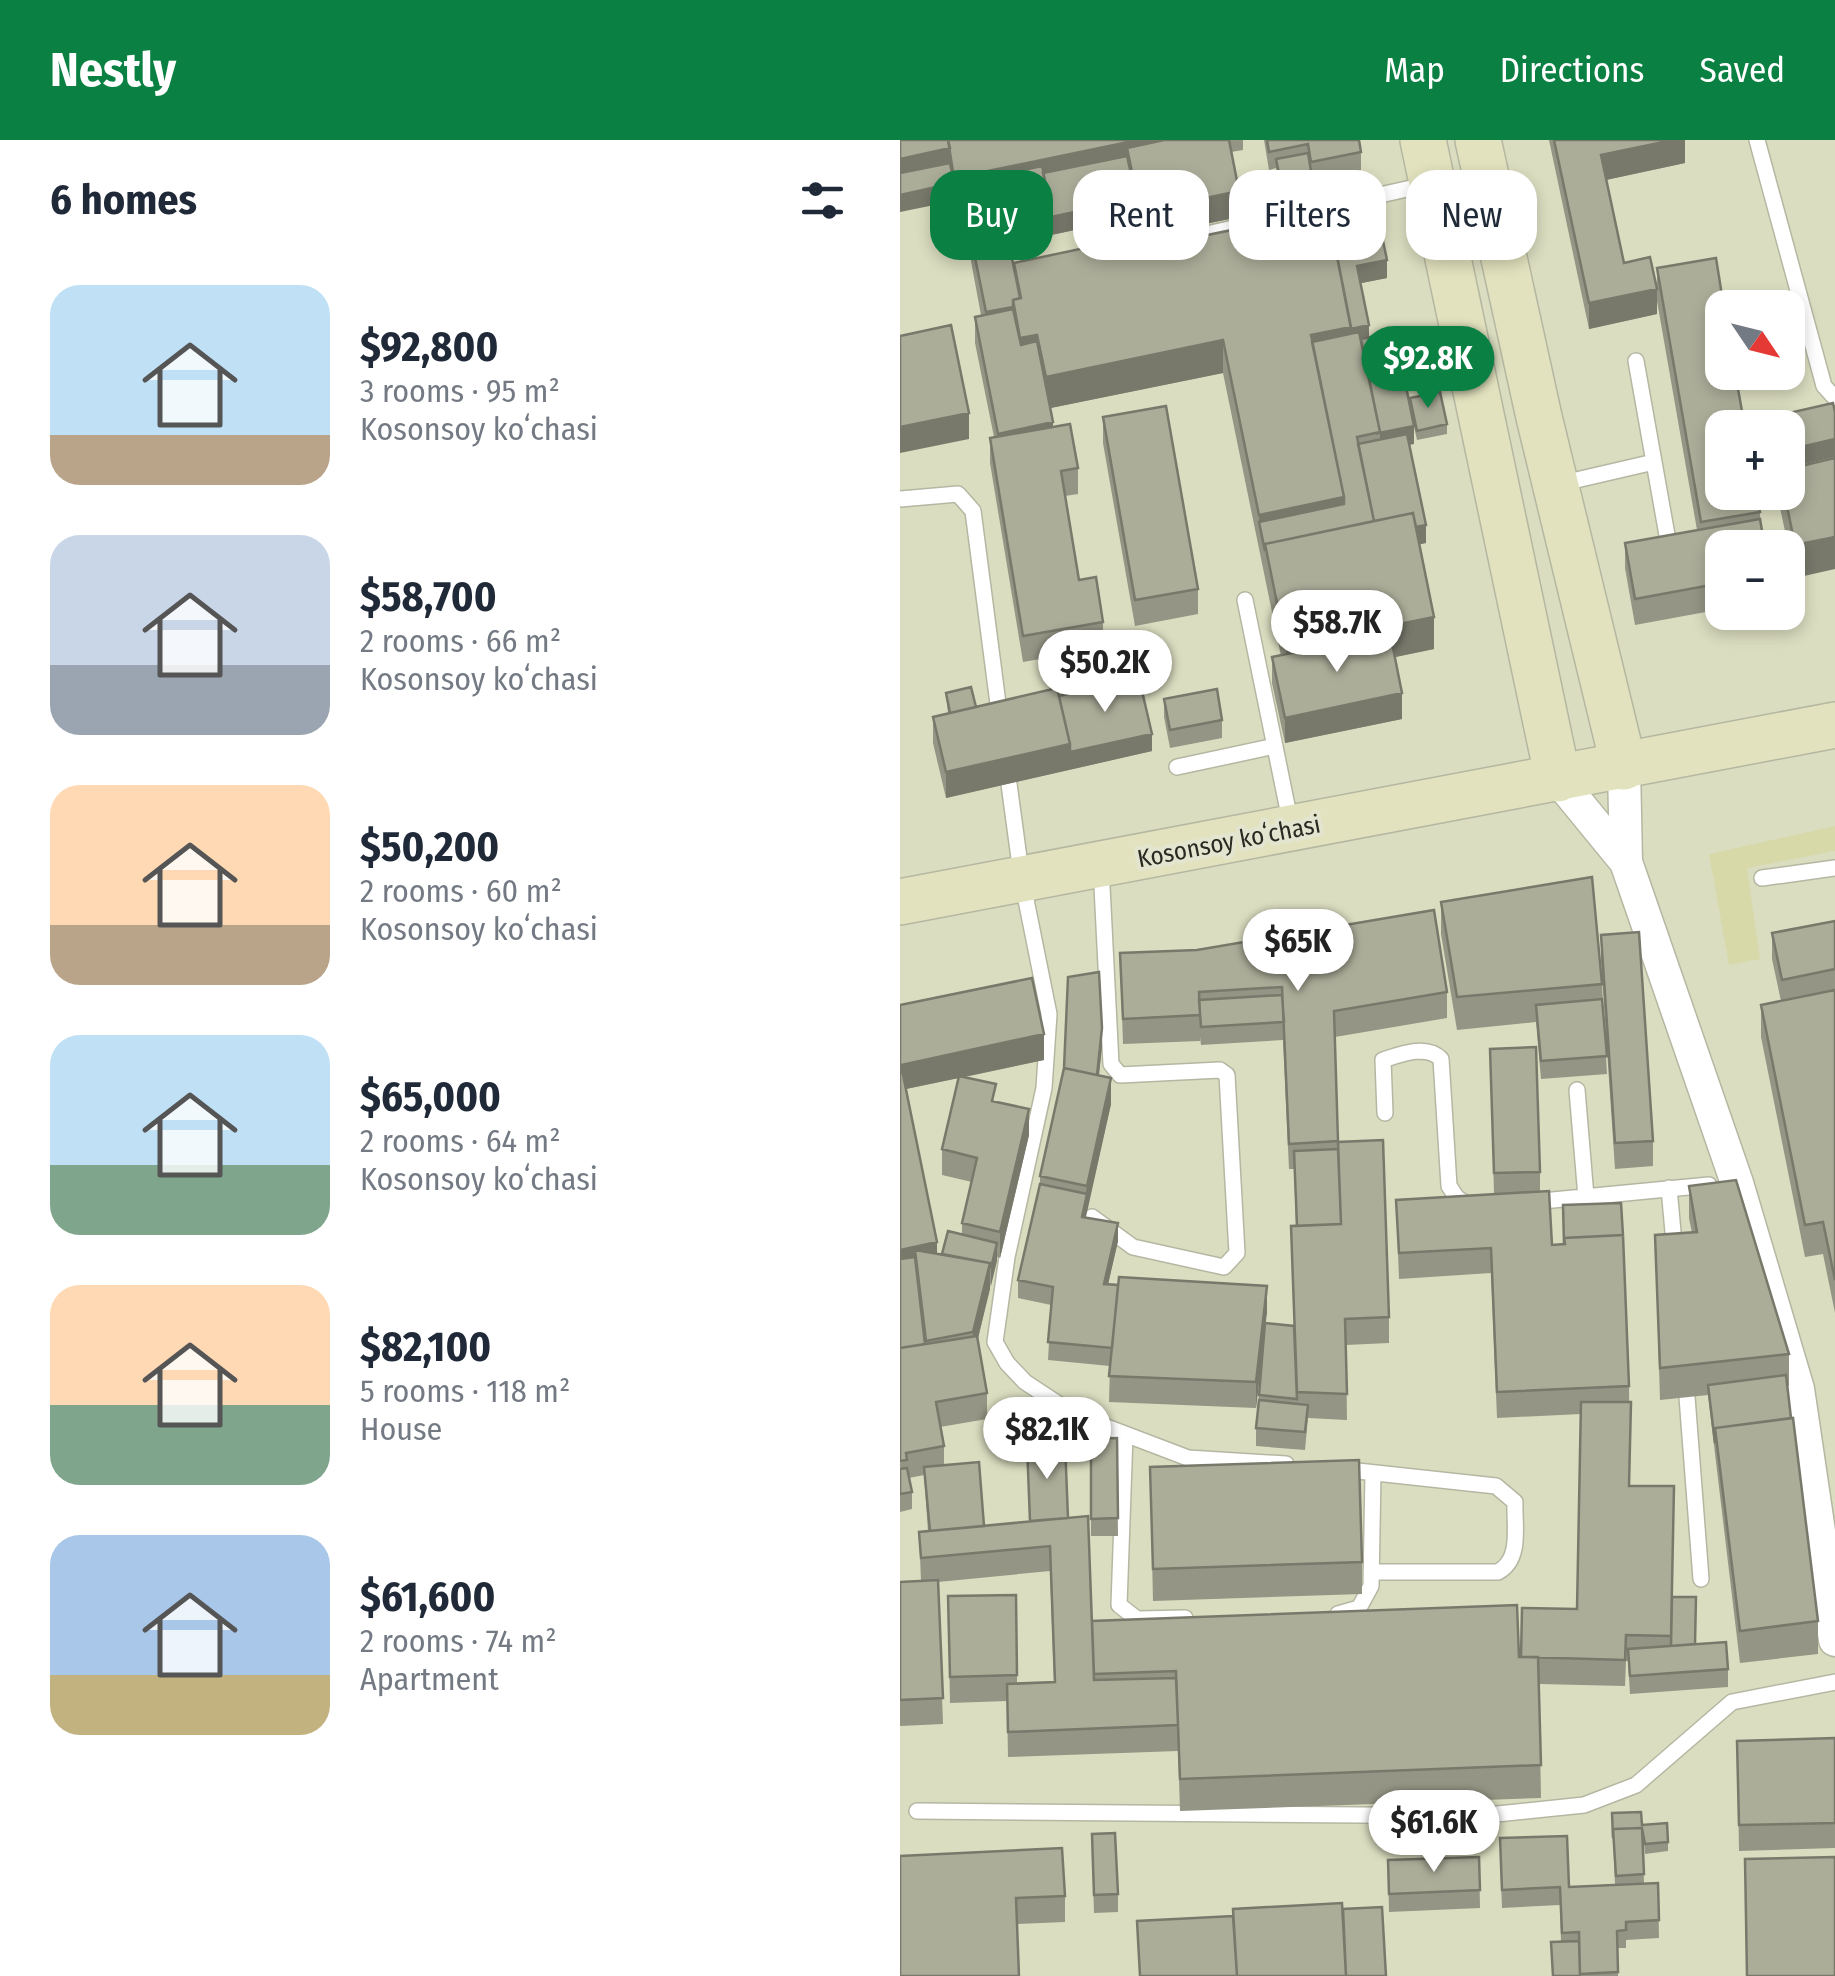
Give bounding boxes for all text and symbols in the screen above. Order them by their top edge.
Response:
text: Nestly [50,41,176,99]
text: Map [1384,49,1445,91]
text: Directions [1500,49,1645,91]
text: Saved [1700,49,1785,91]
chip: Buy [930,170,1053,260]
chip: Rent [1073,170,1209,260]
chip: Filters [1229,170,1386,260]
chip: New [1406,170,1537,260]
icon: filters [795,173,850,228]
text: 6 homes [50,175,197,225]
north arrow [1705,290,1805,390]
map controls [1705,290,1805,630]
text: $92,800 [360,322,498,372]
icon: home [130,325,250,445]
pin: $92.8K [1347,326,1509,411]
text: $92.8K [1383,339,1473,377]
text: 3 rooms · 95 m² [360,372,560,410]
text: Kosonsoy koʻchasi [360,410,598,448]
button: + [1705,410,1805,510]
button: − [1705,530,1805,630]
text: $58,700 [360,572,497,622]
icon: home [130,575,250,695]
pin: $58.7K [1256,590,1418,675]
text: $58.7K [1293,603,1381,641]
text: 2 rooms · 66 m² [360,622,561,660]
pin: $50.2K [1024,630,1186,715]
text: $50.2K [1060,643,1150,681]
text: Kosonsoy koʻchasi [360,660,598,698]
street label: Kosonsoy koʻchasi [1135,810,1323,874]
text: $50,200 [360,822,499,872]
icon: home [130,825,250,945]
text: 2 rooms · 60 m² [360,872,562,910]
pin: $65K [1239,909,1357,994]
text: Kosonsoy koʻchasi [360,910,598,948]
text: $65K [1265,922,1331,960]
text: $65,000 [360,1072,501,1122]
icon: home [130,1075,250,1195]
text: 2 rooms · 64 m² [360,1122,561,1160]
text: Kosonsoy koʻchasi [360,1160,598,1198]
text: $82,100 [360,1322,491,1372]
icon: home [130,1325,250,1445]
text: 5 rooms · 118 m² [360,1372,570,1410]
pin: $82.1K [966,1397,1128,1482]
text: House [360,1410,442,1448]
text: $82.1K [1005,1410,1089,1448]
text: $61,600 [360,1572,495,1622]
icon: home [130,1575,250,1695]
text: 2 rooms · 74 m² [360,1622,557,1660]
text: Apartment [360,1660,499,1698]
pin: $61.6K [1353,1790,1515,1875]
text: $61.6K [1391,1803,1477,1841]

